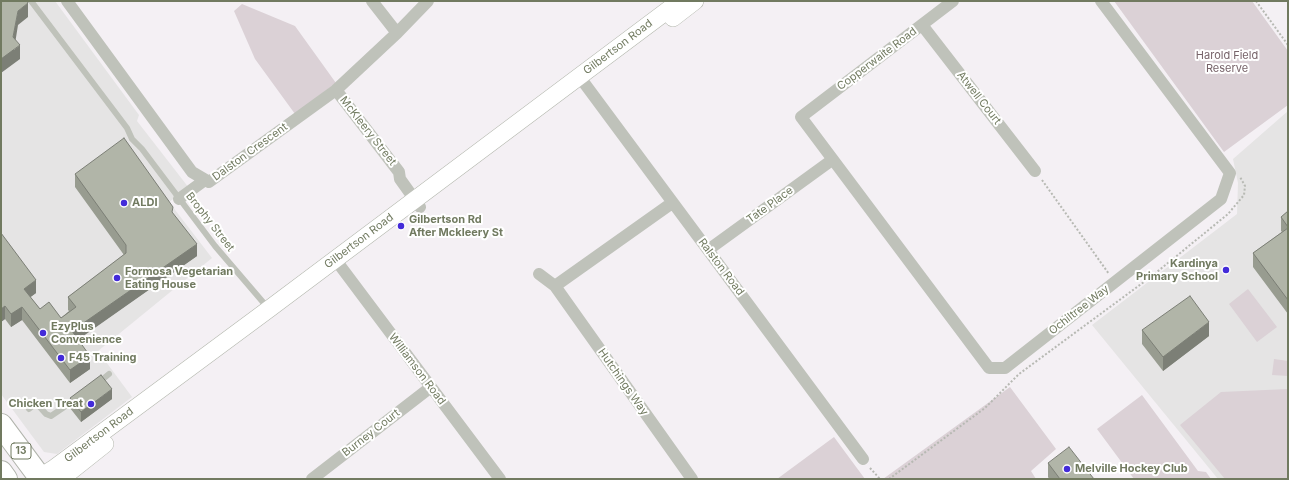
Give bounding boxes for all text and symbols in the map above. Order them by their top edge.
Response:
street label: Gilbertson Road [581,17,655,77]
street label: Copperwaite Road [835,25,919,93]
park label: Harold Field Reserve [1196,49,1258,75]
street label: Atwell Court [954,69,1004,127]
street label: McKleery Street [337,94,399,168]
street label: Dalston Crescent [210,120,290,184]
street label: Tate Place [744,184,796,226]
street label: Brophy Street [183,190,237,254]
place label: ALDI [132,196,157,210]
marker: ALDI [119,198,129,208]
street label: Gilbertson Road [322,211,396,271]
place label: Gilbertson Rd After Mckleery St [409,213,503,239]
marker: Gilbertson Rd After Mckleery St [396,221,406,231]
street label: Ralston Road [695,236,747,298]
place label: Kardinya Primary School [1136,257,1218,283]
place label: Formosa Vegetarian Eating House [125,265,233,291]
marker: Kardinya Primary School [1221,265,1231,275]
marker: Formosa Vegetarian Eating House [112,273,122,283]
street label: Ochiltree Way [1046,282,1112,338]
place label: EzyPlus Convenience [51,320,122,346]
marker: EzyPlus Convenience [38,328,48,338]
street label: Williamson Road [386,331,448,407]
street label: Hutchings Way [595,346,651,418]
place label: F45 Training [69,351,137,365]
marker: F45 Training [56,353,66,363]
place label: Chicken Treat [8,397,83,411]
marker: Chicken Treat [86,399,96,409]
street label: Gilbertson Road [62,405,136,465]
street label: Burney Court [340,407,402,459]
road number: 13 [11,443,31,459]
place label: Melville Hockey Club [1075,462,1188,476]
marker: Melville Hockey Club [1062,464,1072,474]

